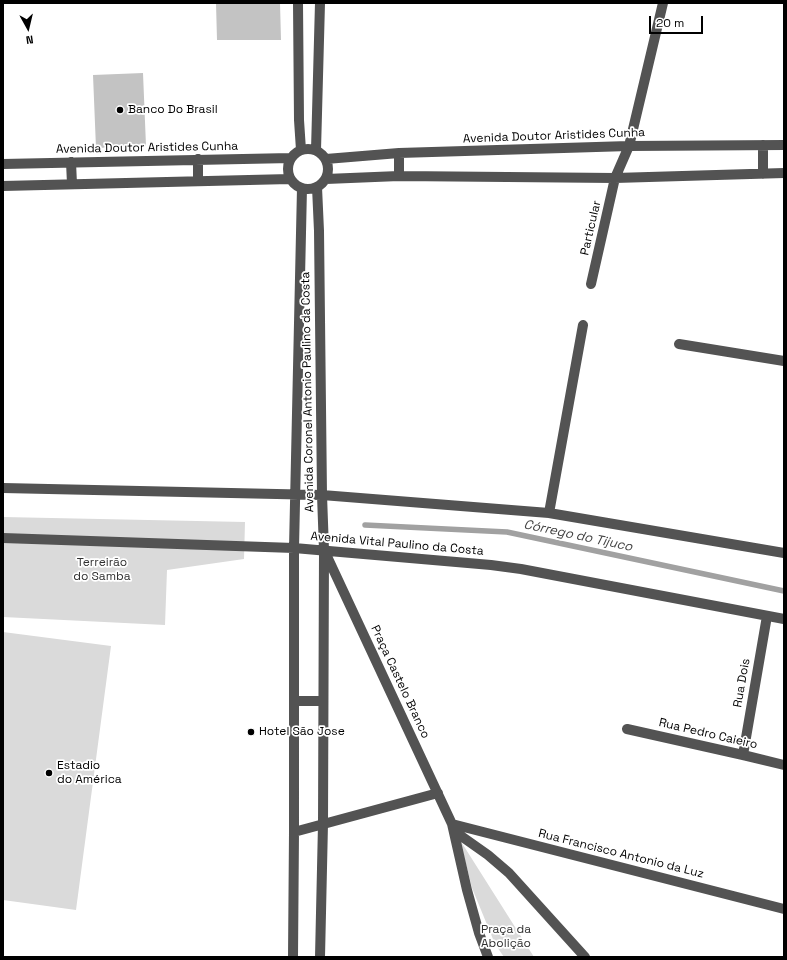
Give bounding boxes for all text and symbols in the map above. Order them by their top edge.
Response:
north arrow [8,8,48,48]
scale bar [651,8,705,34]
text: 20 m [656,15,684,31]
text: N [25,32,34,47]
place label: Banco Do Brasil [128,103,218,117]
marker: Banco Do Brasil [115,105,125,115]
street label: Avenida Doutor Aristides Cunha [463,126,645,146]
street label: Avenida Doutor Aristides Cunha [56,139,238,157]
street label: Particular [578,199,604,257]
street label: Avenida Coronel Antonio Paulino da Costa [299,272,317,512]
water label: Córrego do Tijuco [522,517,634,555]
street label: Avenida Vital Paulino da Costa [310,529,484,559]
park label: Terreirão do Samba [73,556,131,584]
street label: Praça Castelo Branco [367,623,433,741]
street label: Rua Dois [731,657,753,709]
street label: Rua Pedro Caieiro [657,716,759,752]
place label: Hotel São Jose [259,725,345,739]
marker: Hotel São Jose [246,727,256,737]
place label: Estadio do América [57,759,122,787]
marker: Estadio do América [44,768,54,778]
street label: Rua Francisco Antonio da Luz [537,826,705,882]
park label: Praça da Abolição [481,923,531,951]

